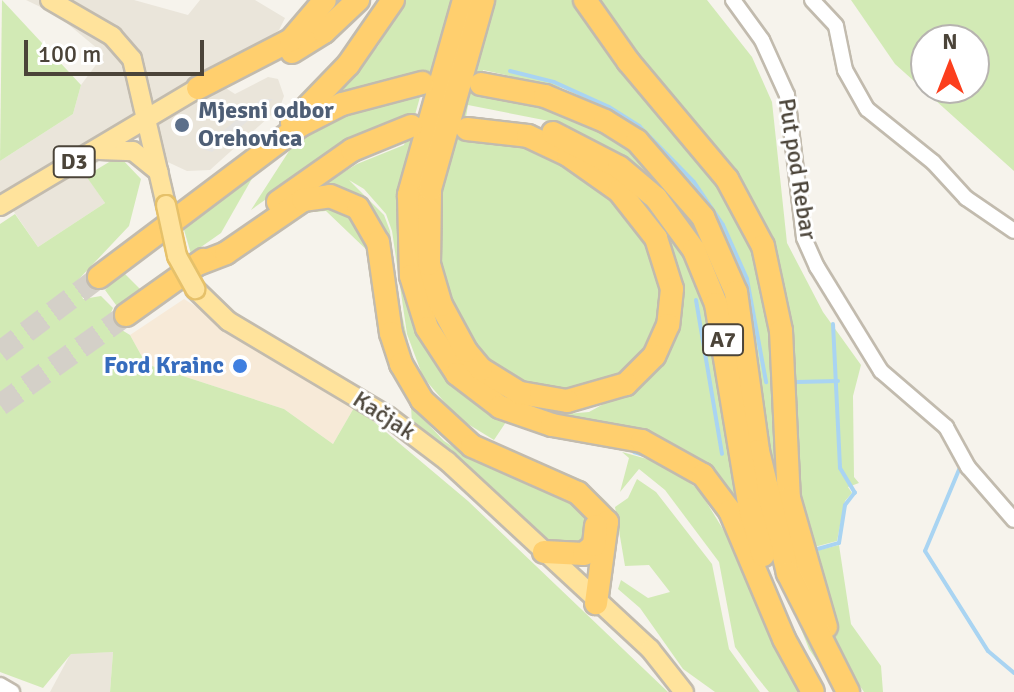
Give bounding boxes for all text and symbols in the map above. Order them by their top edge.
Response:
scale bar [28,24,208,74]
north arrow [910,24,990,104]
text: N [942,28,958,55]
text: 100 m [38,39,101,69]
street label: Put pod Rebar [772,96,822,242]
place label: Mjesni odbor Orehovica [198,97,334,153]
marker: Mjesni odbor Orehovica [173,116,191,134]
road number: D3 [52,144,96,180]
road number: A7 [701,322,745,358]
place label: Ford Krainc [104,352,224,380]
marker: Ford Krainc [231,357,249,375]
street label: Kačjak [347,385,421,447]

